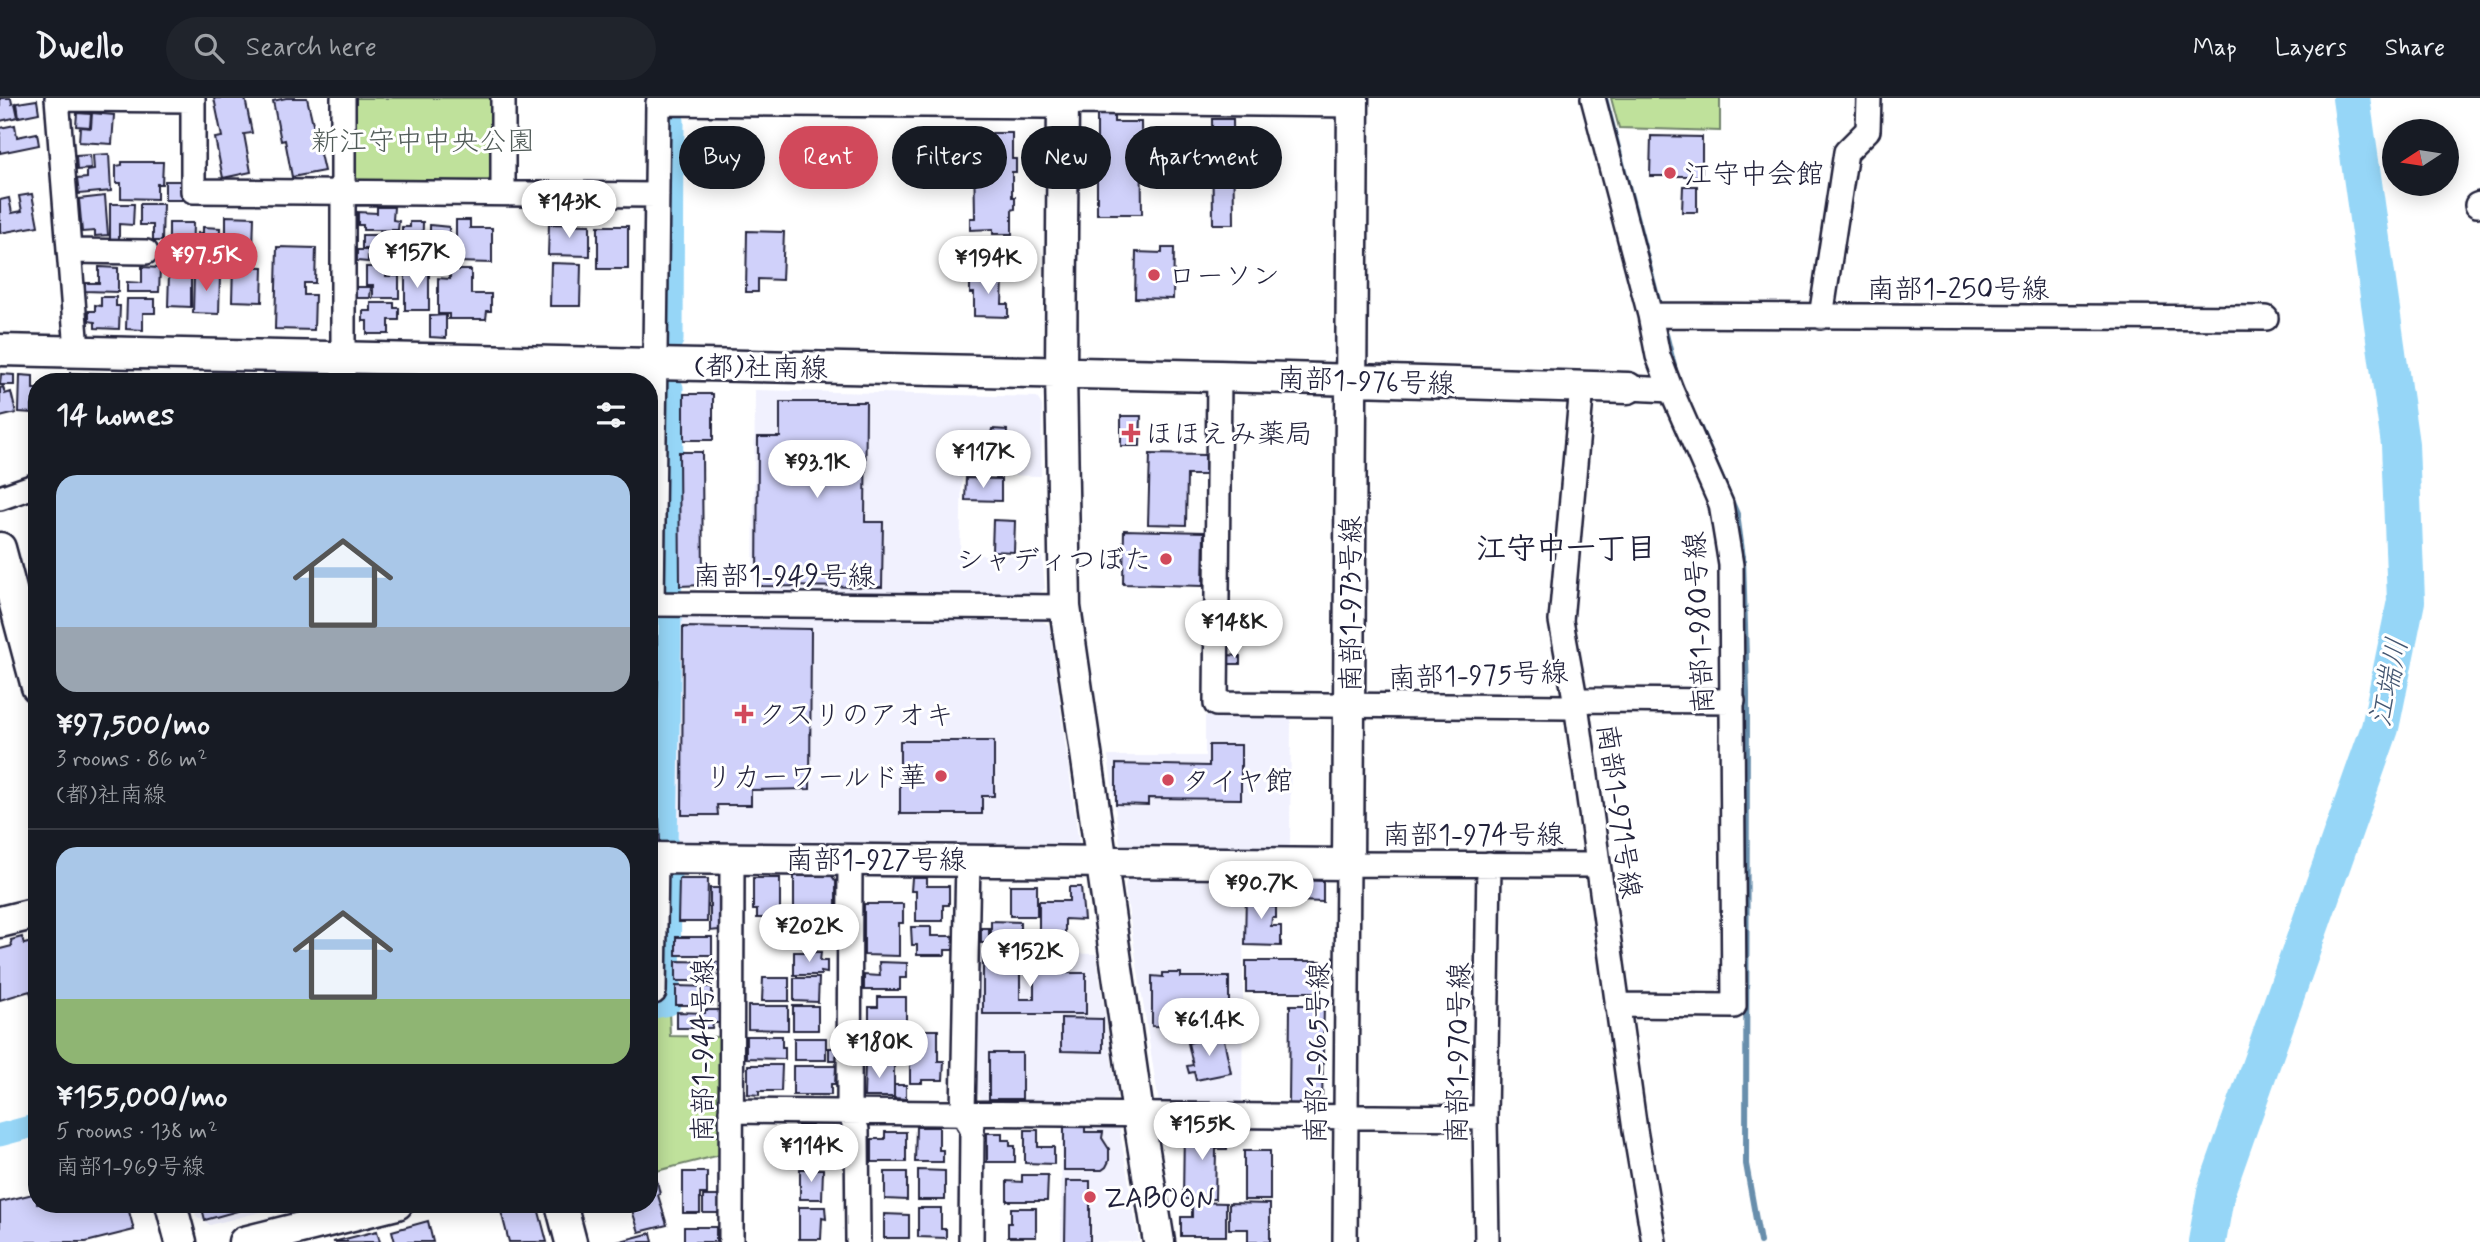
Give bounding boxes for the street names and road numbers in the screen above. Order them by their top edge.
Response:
street label: 南部1-250号線 [1867,272,2049,309]
street label: (都)社南線 [694,349,828,388]
street label: 南部1-976号線 [1276,361,1456,404]
street label: 南部1-973号線 [1334,516,1371,692]
street label: 南部1-980号線 [1677,531,1724,715]
street label: 南部1-949号線 [693,559,875,596]
street label: 南部1-975号線 [1387,655,1569,698]
street label: 南部1-971号線 [1587,722,1648,901]
street label: 南部1-974号線 [1382,818,1564,855]
street label: 南部1-927号線 [785,843,967,880]
street label: 南部1-944号線 [686,958,723,1142]
street label: 南部1-965号線 [1298,962,1339,1144]
street label: 南部1-970号線 [1439,962,1480,1144]

